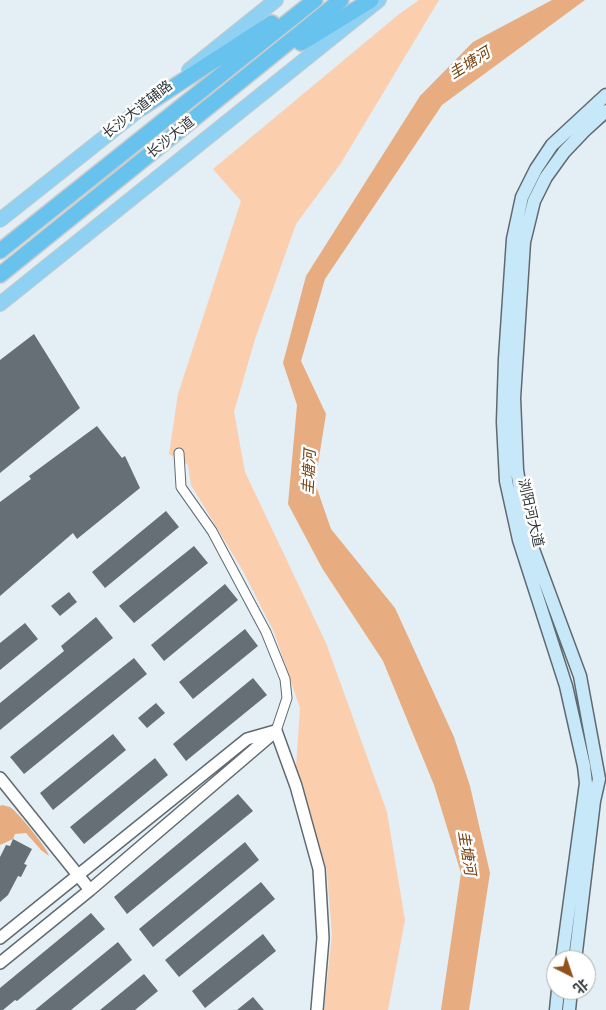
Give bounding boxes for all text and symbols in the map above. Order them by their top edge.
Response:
water label: 圭塘河 [446,44,494,84]
street label: 长沙大道辅路 [100,78,176,142]
street label: 长沙大道 [144,114,198,162]
water label: 圭塘河 [300,449,320,495]
street label: 浏阳河大道 [514,477,546,549]
water label: 圭塘河 [454,829,478,877]
north arrow [546,950,596,1000]
text: 北 [570,975,591,997]

